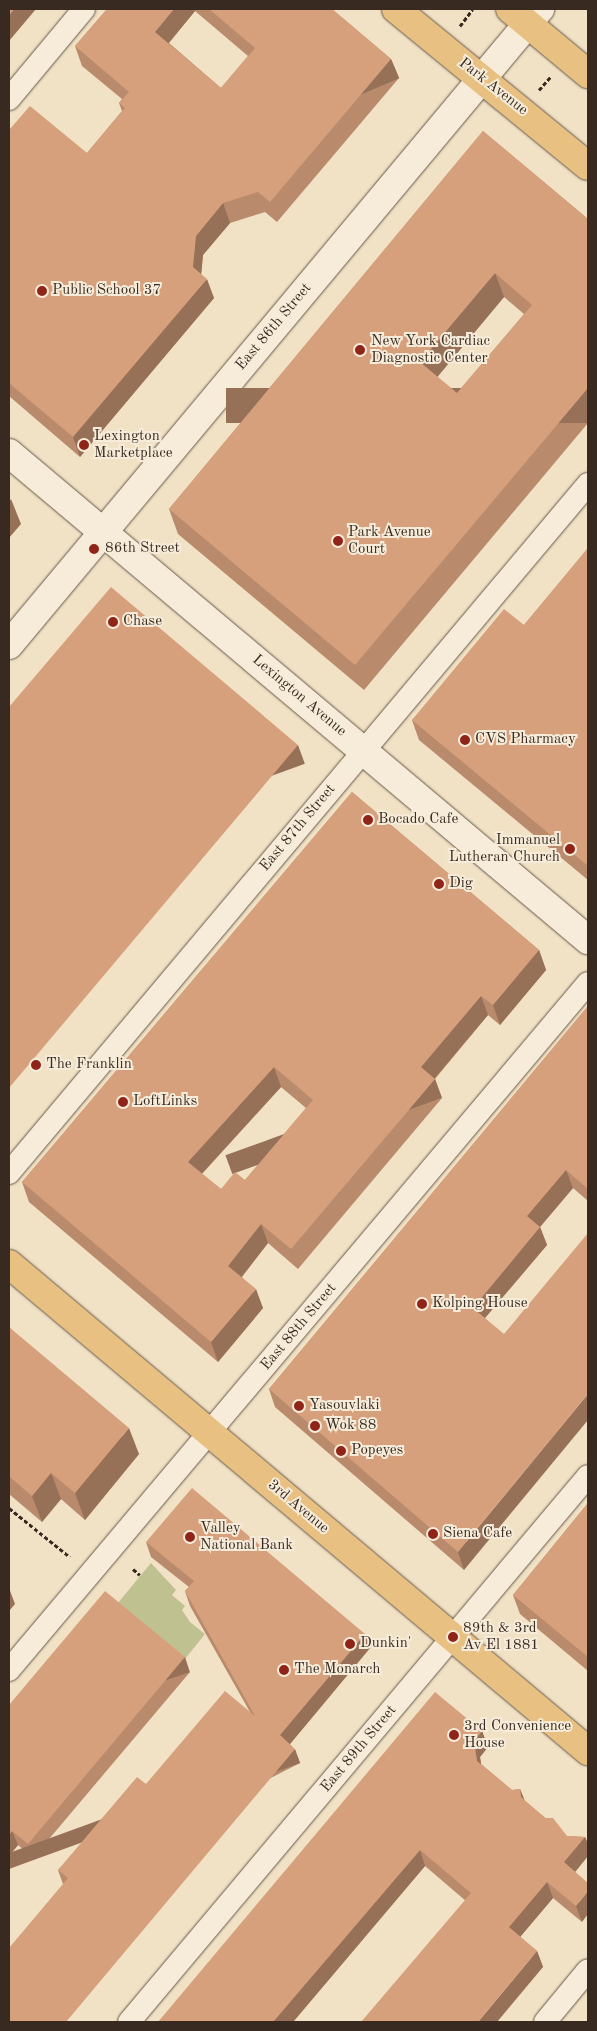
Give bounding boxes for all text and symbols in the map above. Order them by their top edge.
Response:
street label: Park Avenue [455,54,531,120]
street label: East 86th Street [232,280,316,374]
place label: Public School 37 [52,282,161,300]
marker: Public School 37 [36,285,48,297]
place label: New York Cardiac Diagnostic Center [371,332,490,367]
marker: New York Cardiac Diagnostic Center [353,343,367,357]
place label: Lexington Marketplace [94,427,173,462]
marker: Lexington Marketplace [78,439,90,451]
place label: Park Avenue Court [348,523,431,558]
marker: Park Avenue Court [332,535,344,547]
place label: 86th Street [105,540,180,558]
marker: 86th Street [87,542,101,556]
place label: Chase [123,613,162,631]
marker: Chase [107,616,119,628]
street label: Lexington Avenue [248,651,350,741]
place label: CVS Pharmacy [475,731,576,749]
marker: CVS Pharmacy [459,734,471,746]
street label: East 87th Street [256,781,340,875]
place label: Bocado Cafe [378,811,459,829]
marker: Bocado Cafe [362,814,374,826]
place label: Immanuel Lutheran Church [449,831,560,866]
marker: Immanuel Lutheran Church [564,843,576,855]
place label: Dig [449,875,473,893]
marker: Dig [433,878,445,890]
place label: The Franklin [46,1056,132,1074]
marker: The Franklin [30,1059,42,1071]
place label: LoftLinks [133,1093,197,1111]
marker: LoftLinks [117,1096,129,1108]
street label: East 88th Street [257,1280,341,1374]
place label: Kolping House [432,1295,528,1313]
marker: Kolping House [416,1298,428,1310]
place label: Yasouvlaki [309,1397,380,1415]
marker: Yasouvlaki [293,1400,305,1412]
place label: Wok 88 [325,1417,376,1435]
marker: Wok 88 [309,1420,321,1432]
place label: Popeyes [351,1442,403,1460]
marker: Popeyes [335,1445,347,1457]
street label: 3rd Avenue [264,1476,332,1538]
place label: Valley National Bank [200,1519,293,1554]
place label: Siena Cafe [443,1525,512,1543]
marker: Siena Cafe [427,1528,439,1540]
marker: Valley National Bank [184,1531,196,1543]
place label: 89th & 3rd Av El 1881 [463,1619,539,1654]
marker: 89th & 3rd Av El 1881 [447,1631,459,1643]
place label: Dunkin' [360,1635,411,1653]
marker: Dunkin' [344,1638,356,1650]
place label: The Monarch [294,1661,380,1679]
marker: The Monarch [278,1664,290,1676]
street label: East 89th Street [317,1702,401,1796]
place label: 3rd Convenience House [464,1717,571,1752]
marker: 3rd Convenience House [448,1729,460,1741]

